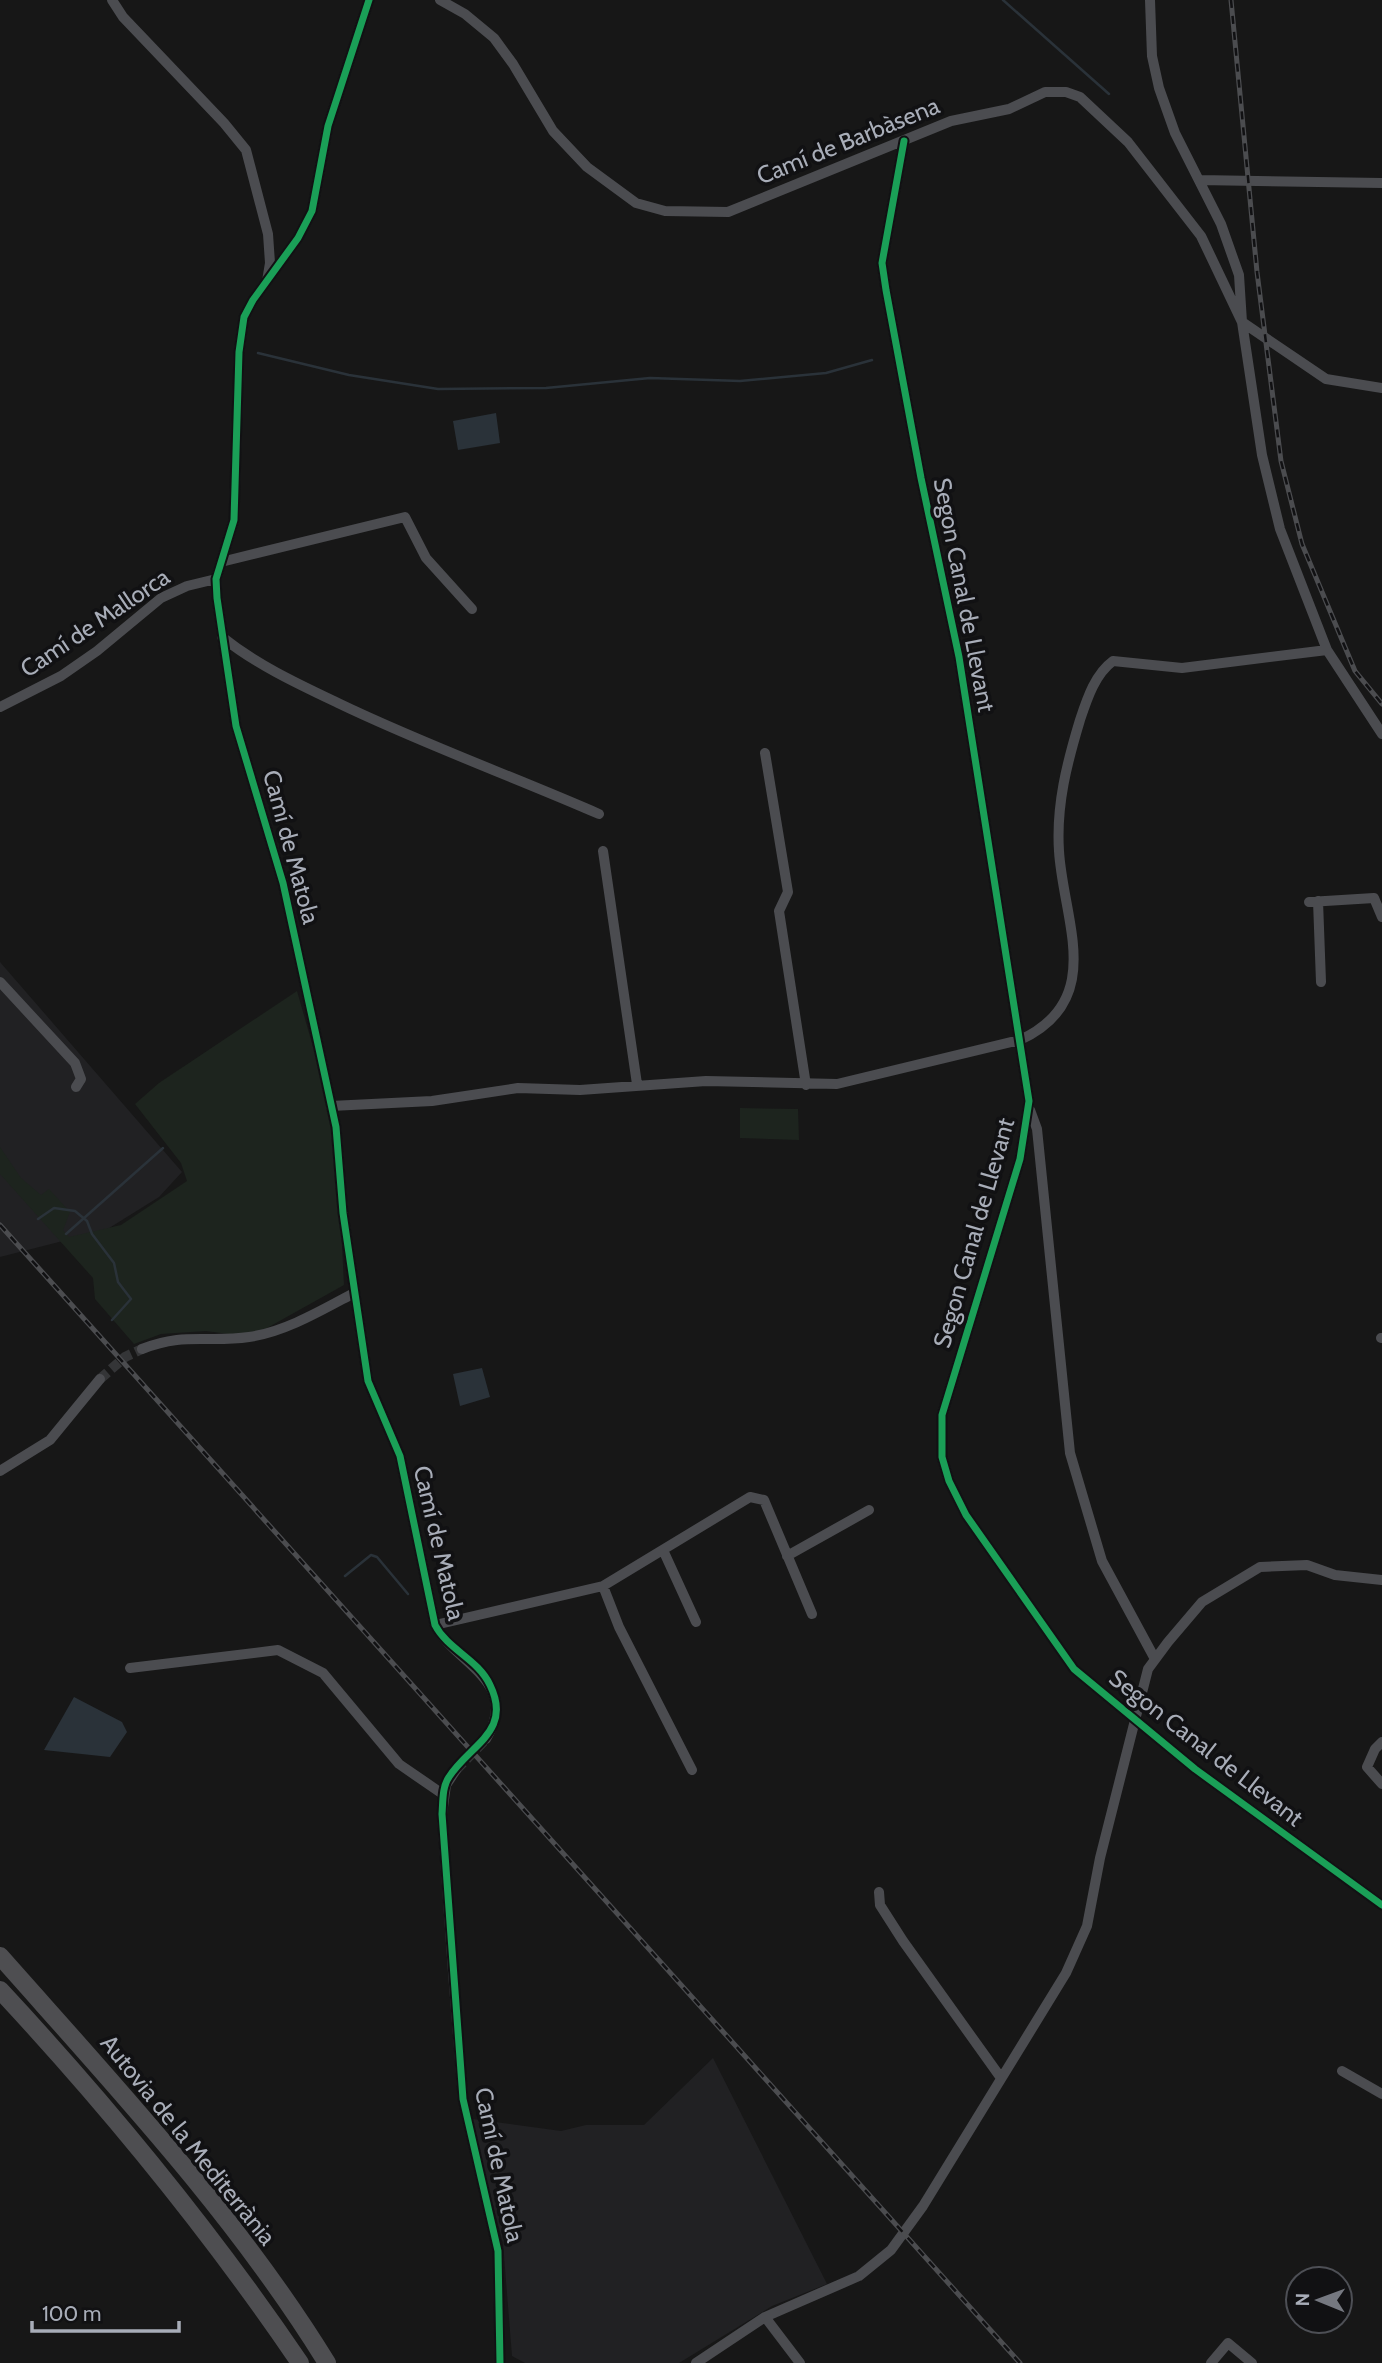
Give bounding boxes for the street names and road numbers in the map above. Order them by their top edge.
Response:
street label: Camí de Barbàsena [752,91,944,190]
street label: Segon Canal de Llevant [928,475,1001,714]
street label: Camí de Mallorca [15,562,175,683]
street label: Camí de Matola [257,767,326,927]
street label: Segon Canal de Llevant [927,1115,1020,1351]
street label: Camí de Matola [408,1463,471,1624]
street label: Segon Canal de Llevant [1104,1663,1309,1832]
street label: Autovia de la Mediterrània [95,2029,282,2251]
street label: Camí de Matola [469,2085,530,2246]

